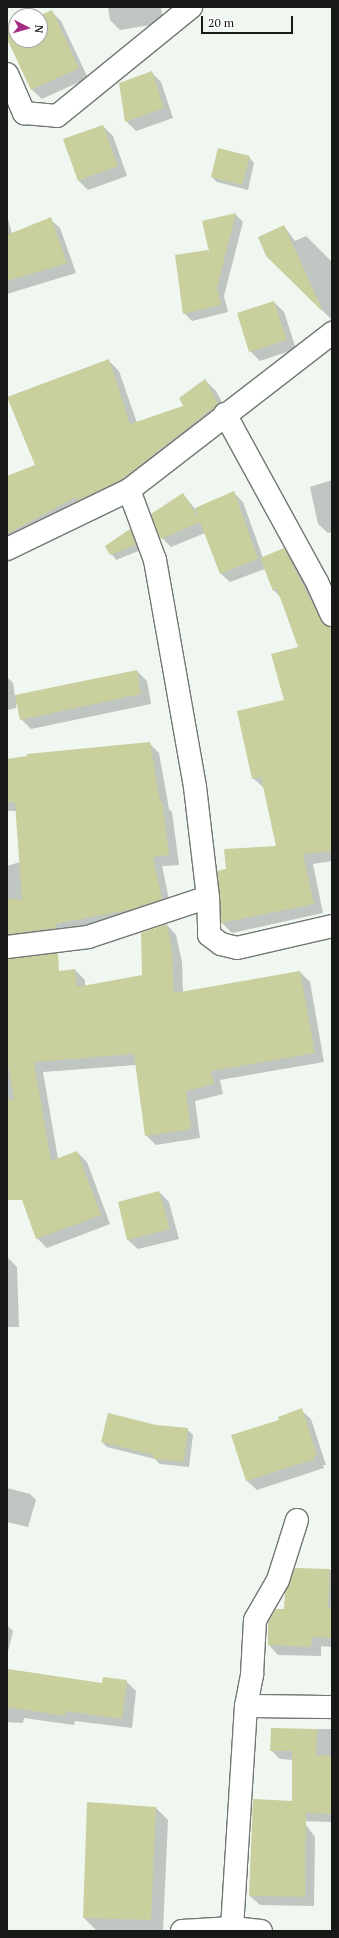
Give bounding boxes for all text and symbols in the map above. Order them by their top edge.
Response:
north arrow [8,8,48,48]
scale bar [203,8,295,34]
text: 20 m [208,15,234,30]
text: N [32,24,46,34]

